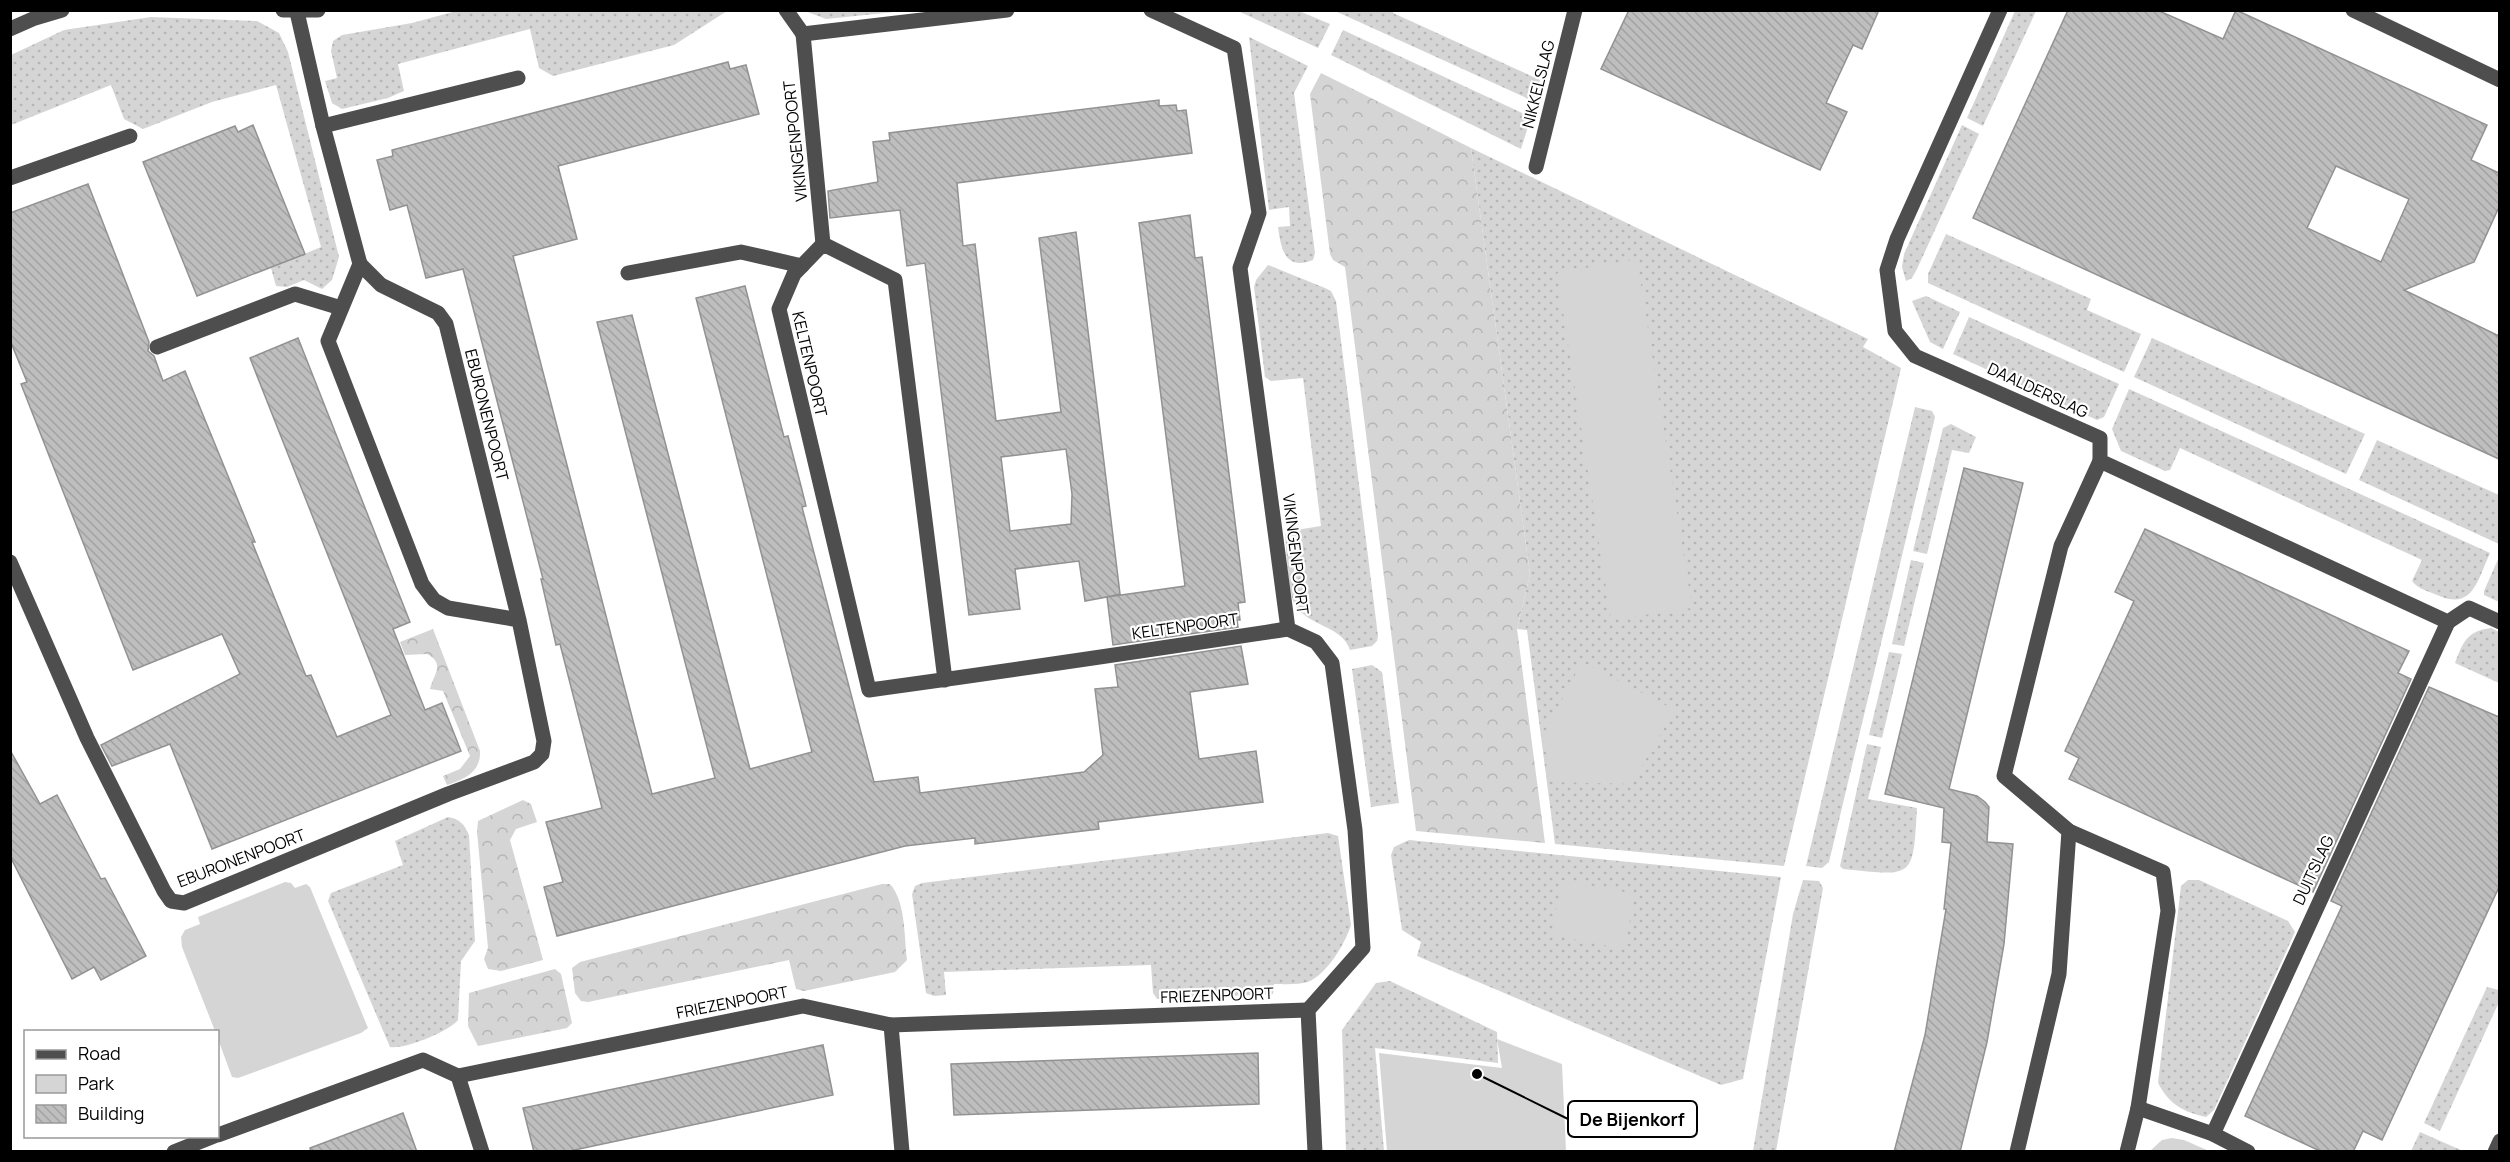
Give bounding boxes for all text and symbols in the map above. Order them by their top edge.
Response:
street label: NIKKELSLAG [1516,38,1560,130]
street label: VIKINGENPOORT [778,79,812,203]
street label: KELTENPOORT [787,309,833,419]
street label: EBURONENPOORT [460,347,514,484]
street label: DAALDERSLAG [1984,357,2092,423]
street label: VIKINGENPOORT [1278,492,1314,616]
street label: KELTENPOORT [1130,608,1240,644]
street label: EBURONENPOORT [174,823,309,893]
street label: DUITSLAG [2287,832,2339,908]
street label: FRIEZENPOORT [674,980,790,1024]
street label: FRIEZENPOORT [1160,982,1274,1008]
legend [24,1030,219,1138]
text: Road [78,1041,121,1065]
text: Park [78,1071,115,1095]
text: Building [78,1101,144,1125]
callout: De Bijenkorf [1568,1101,1697,1137]
text: De Bijenkorf [1579,1107,1685,1131]

